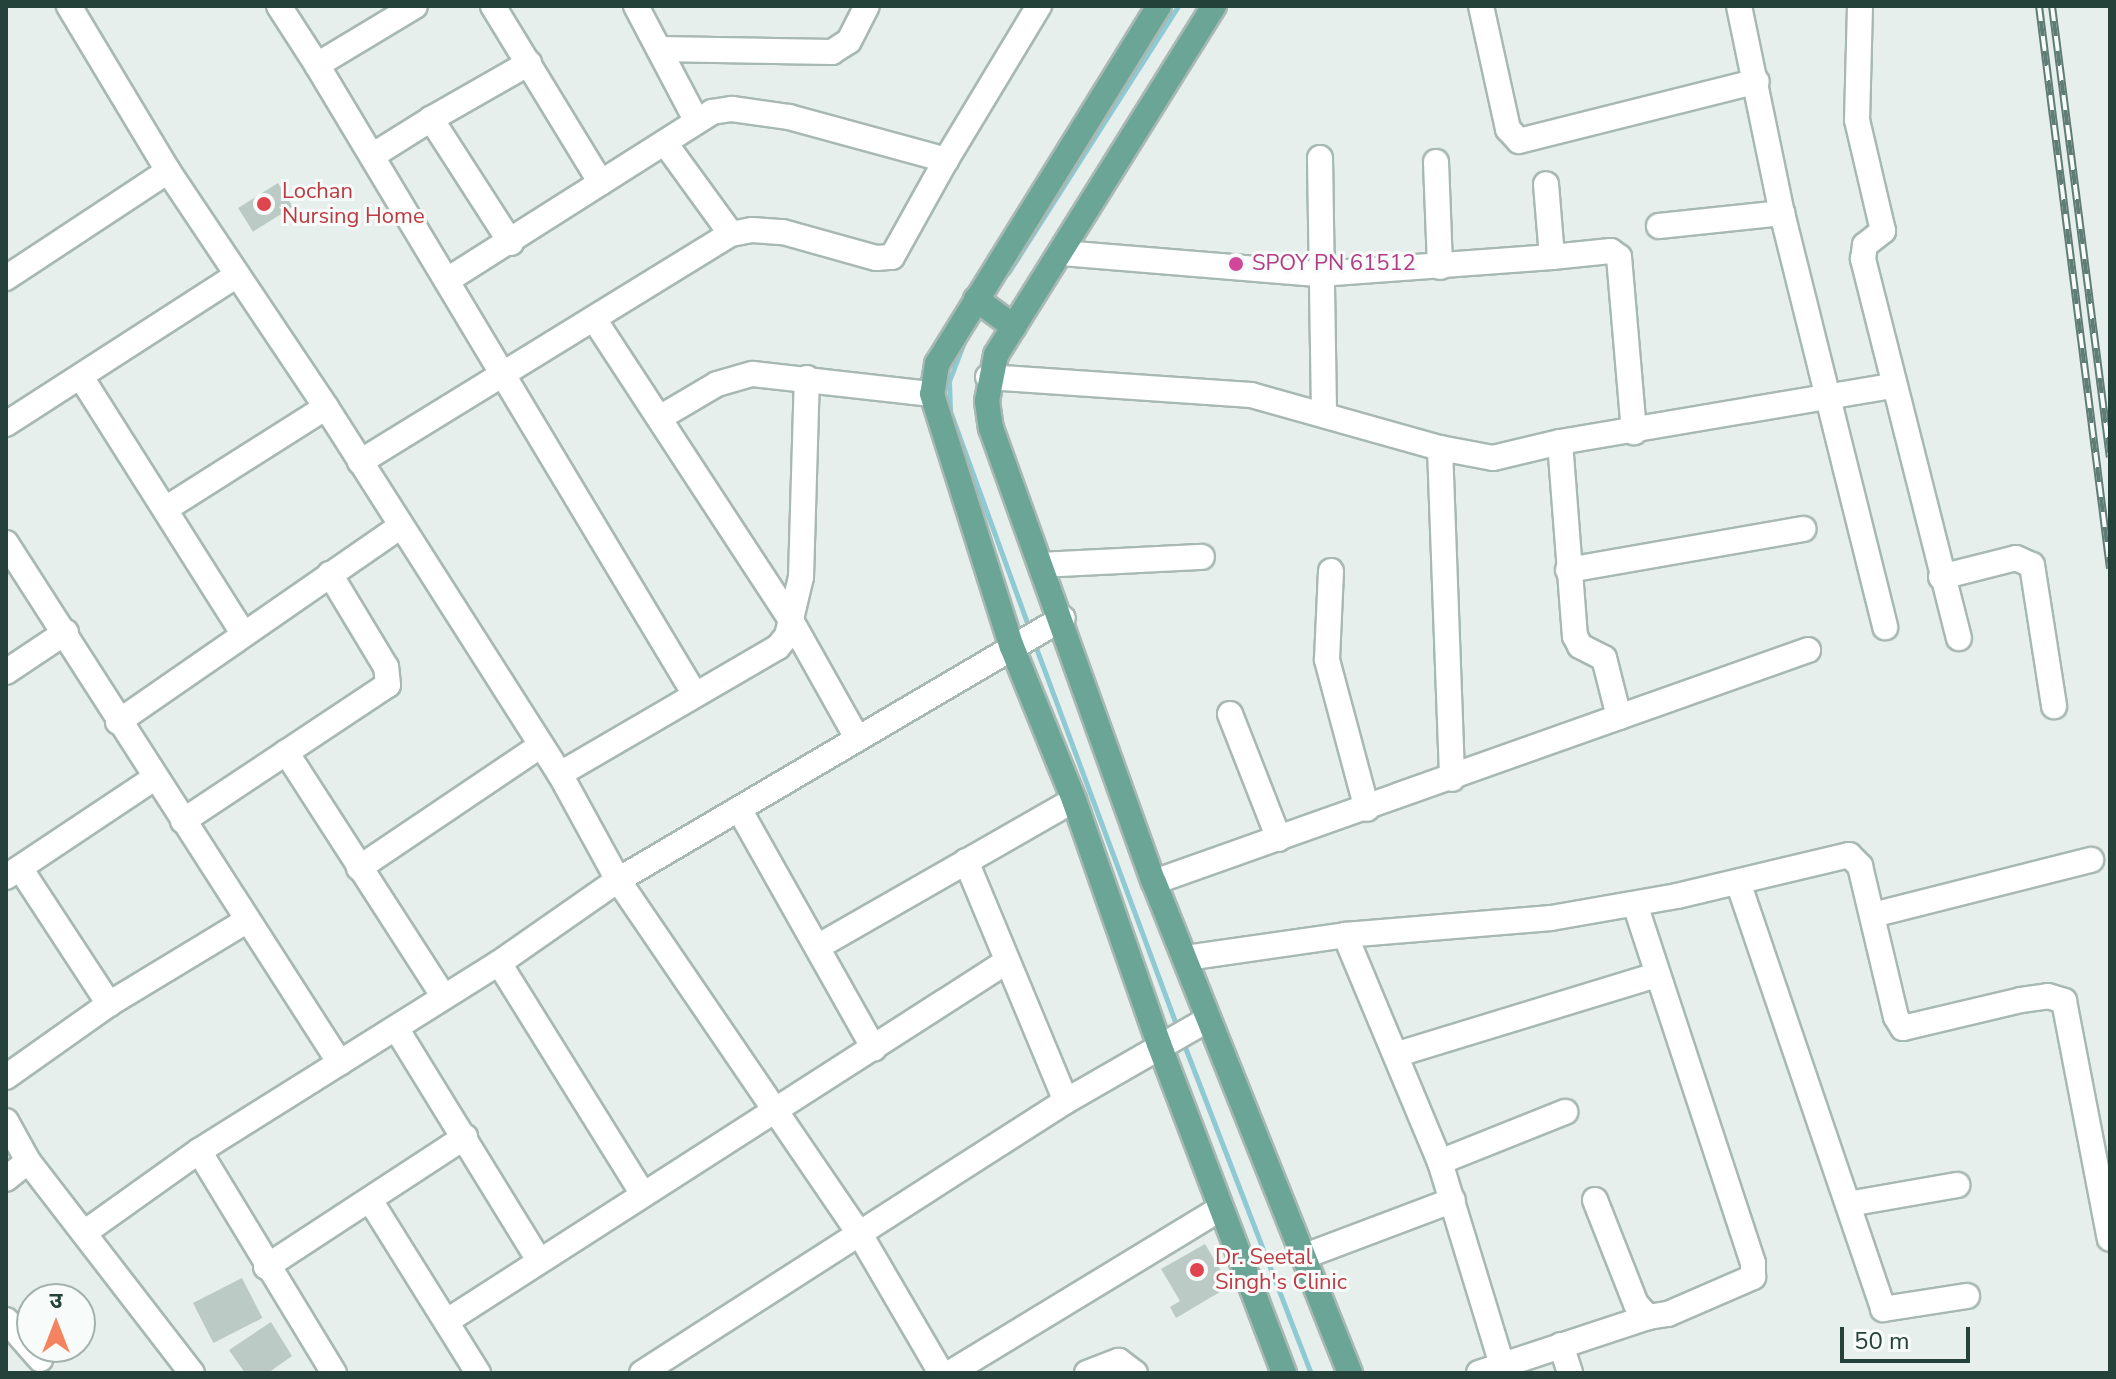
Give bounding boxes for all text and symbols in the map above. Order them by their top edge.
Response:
place label: Lochan Nursing Home [282,178,425,230]
marker: Lochan Nursing Home [253,193,275,215]
place label: SPOY PN 61512 [1252,251,1416,277]
marker: SPOY PN 61512 [1227,255,1245,273]
place label: Dr. Seetal Singh's Clinic [1215,1244,1347,1296]
marker: Dr. Seetal Singh's Clinic [1186,1259,1208,1281]
north arrow [16,1283,96,1363]
text: उ [50,1286,62,1316]
scale bar [1844,1311,1974,1361]
text: 50 m [1854,1325,1910,1357]

